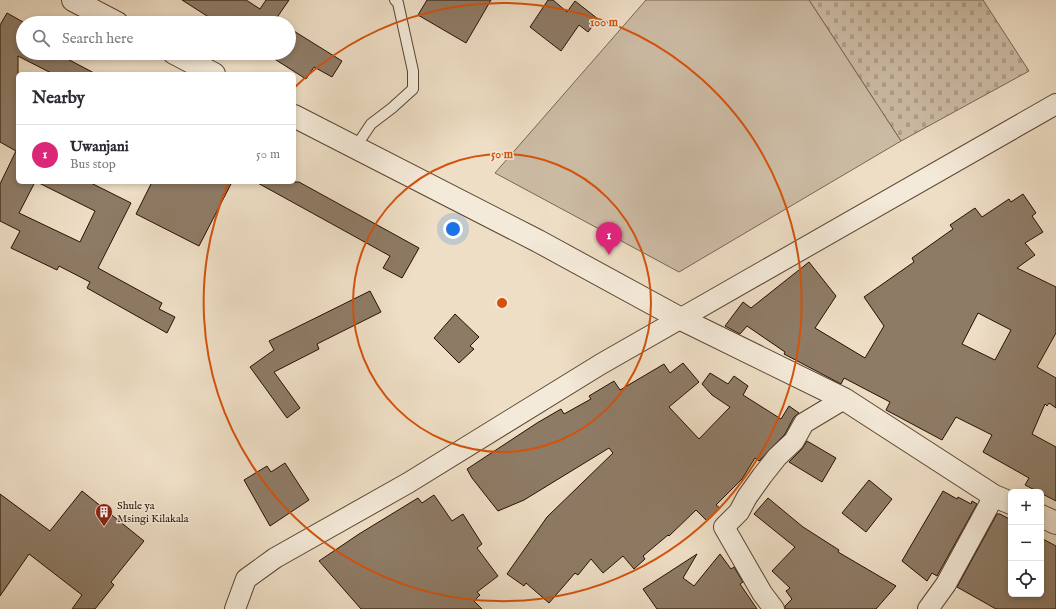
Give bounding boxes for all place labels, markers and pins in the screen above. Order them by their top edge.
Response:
pin: 1 [596,222,622,255]
centre of rings [495,296,509,310]
place label: Shule ya Msingi Kilakala [117,499,189,526]
building icon: Shule ya Msingi Kilakala [94,502,114,527]

